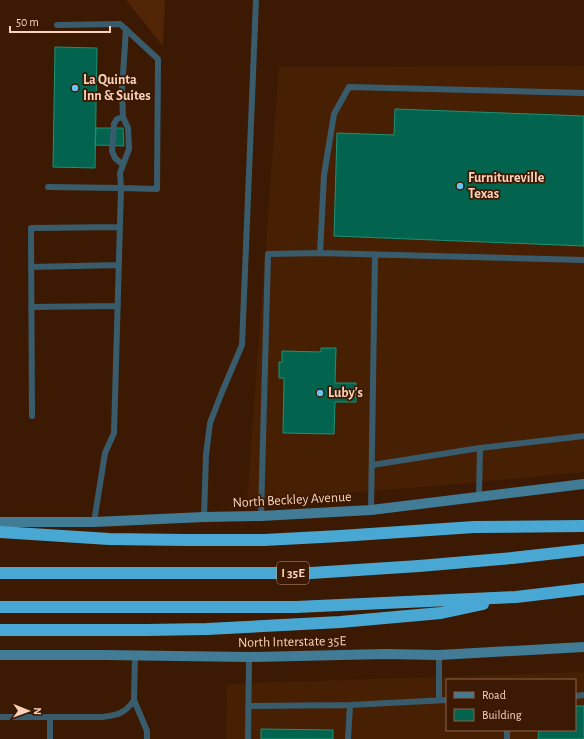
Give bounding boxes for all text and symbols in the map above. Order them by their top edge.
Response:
scale bar [10,8,110,34]
text: 50 m [16,16,39,28]
place label: La Quinta Inn & Suites [83,73,151,103]
marker: La Quinta Inn & Suites [70,83,80,93]
place label: Furnitureville Texas [468,171,545,201]
marker: Furnitureville Texas [455,181,465,191]
place label: Luby's [328,386,363,400]
marker: Luby's [315,388,325,398]
street label: North Beckley Avenue [232,490,352,510]
road number: I 35E [277,562,309,584]
street label: North Interstate 35E [238,634,346,650]
legend [446,679,576,731]
text: Road [482,689,506,701]
north arrow [8,691,48,731]
text: N [32,707,43,715]
text: Building [482,709,522,721]

